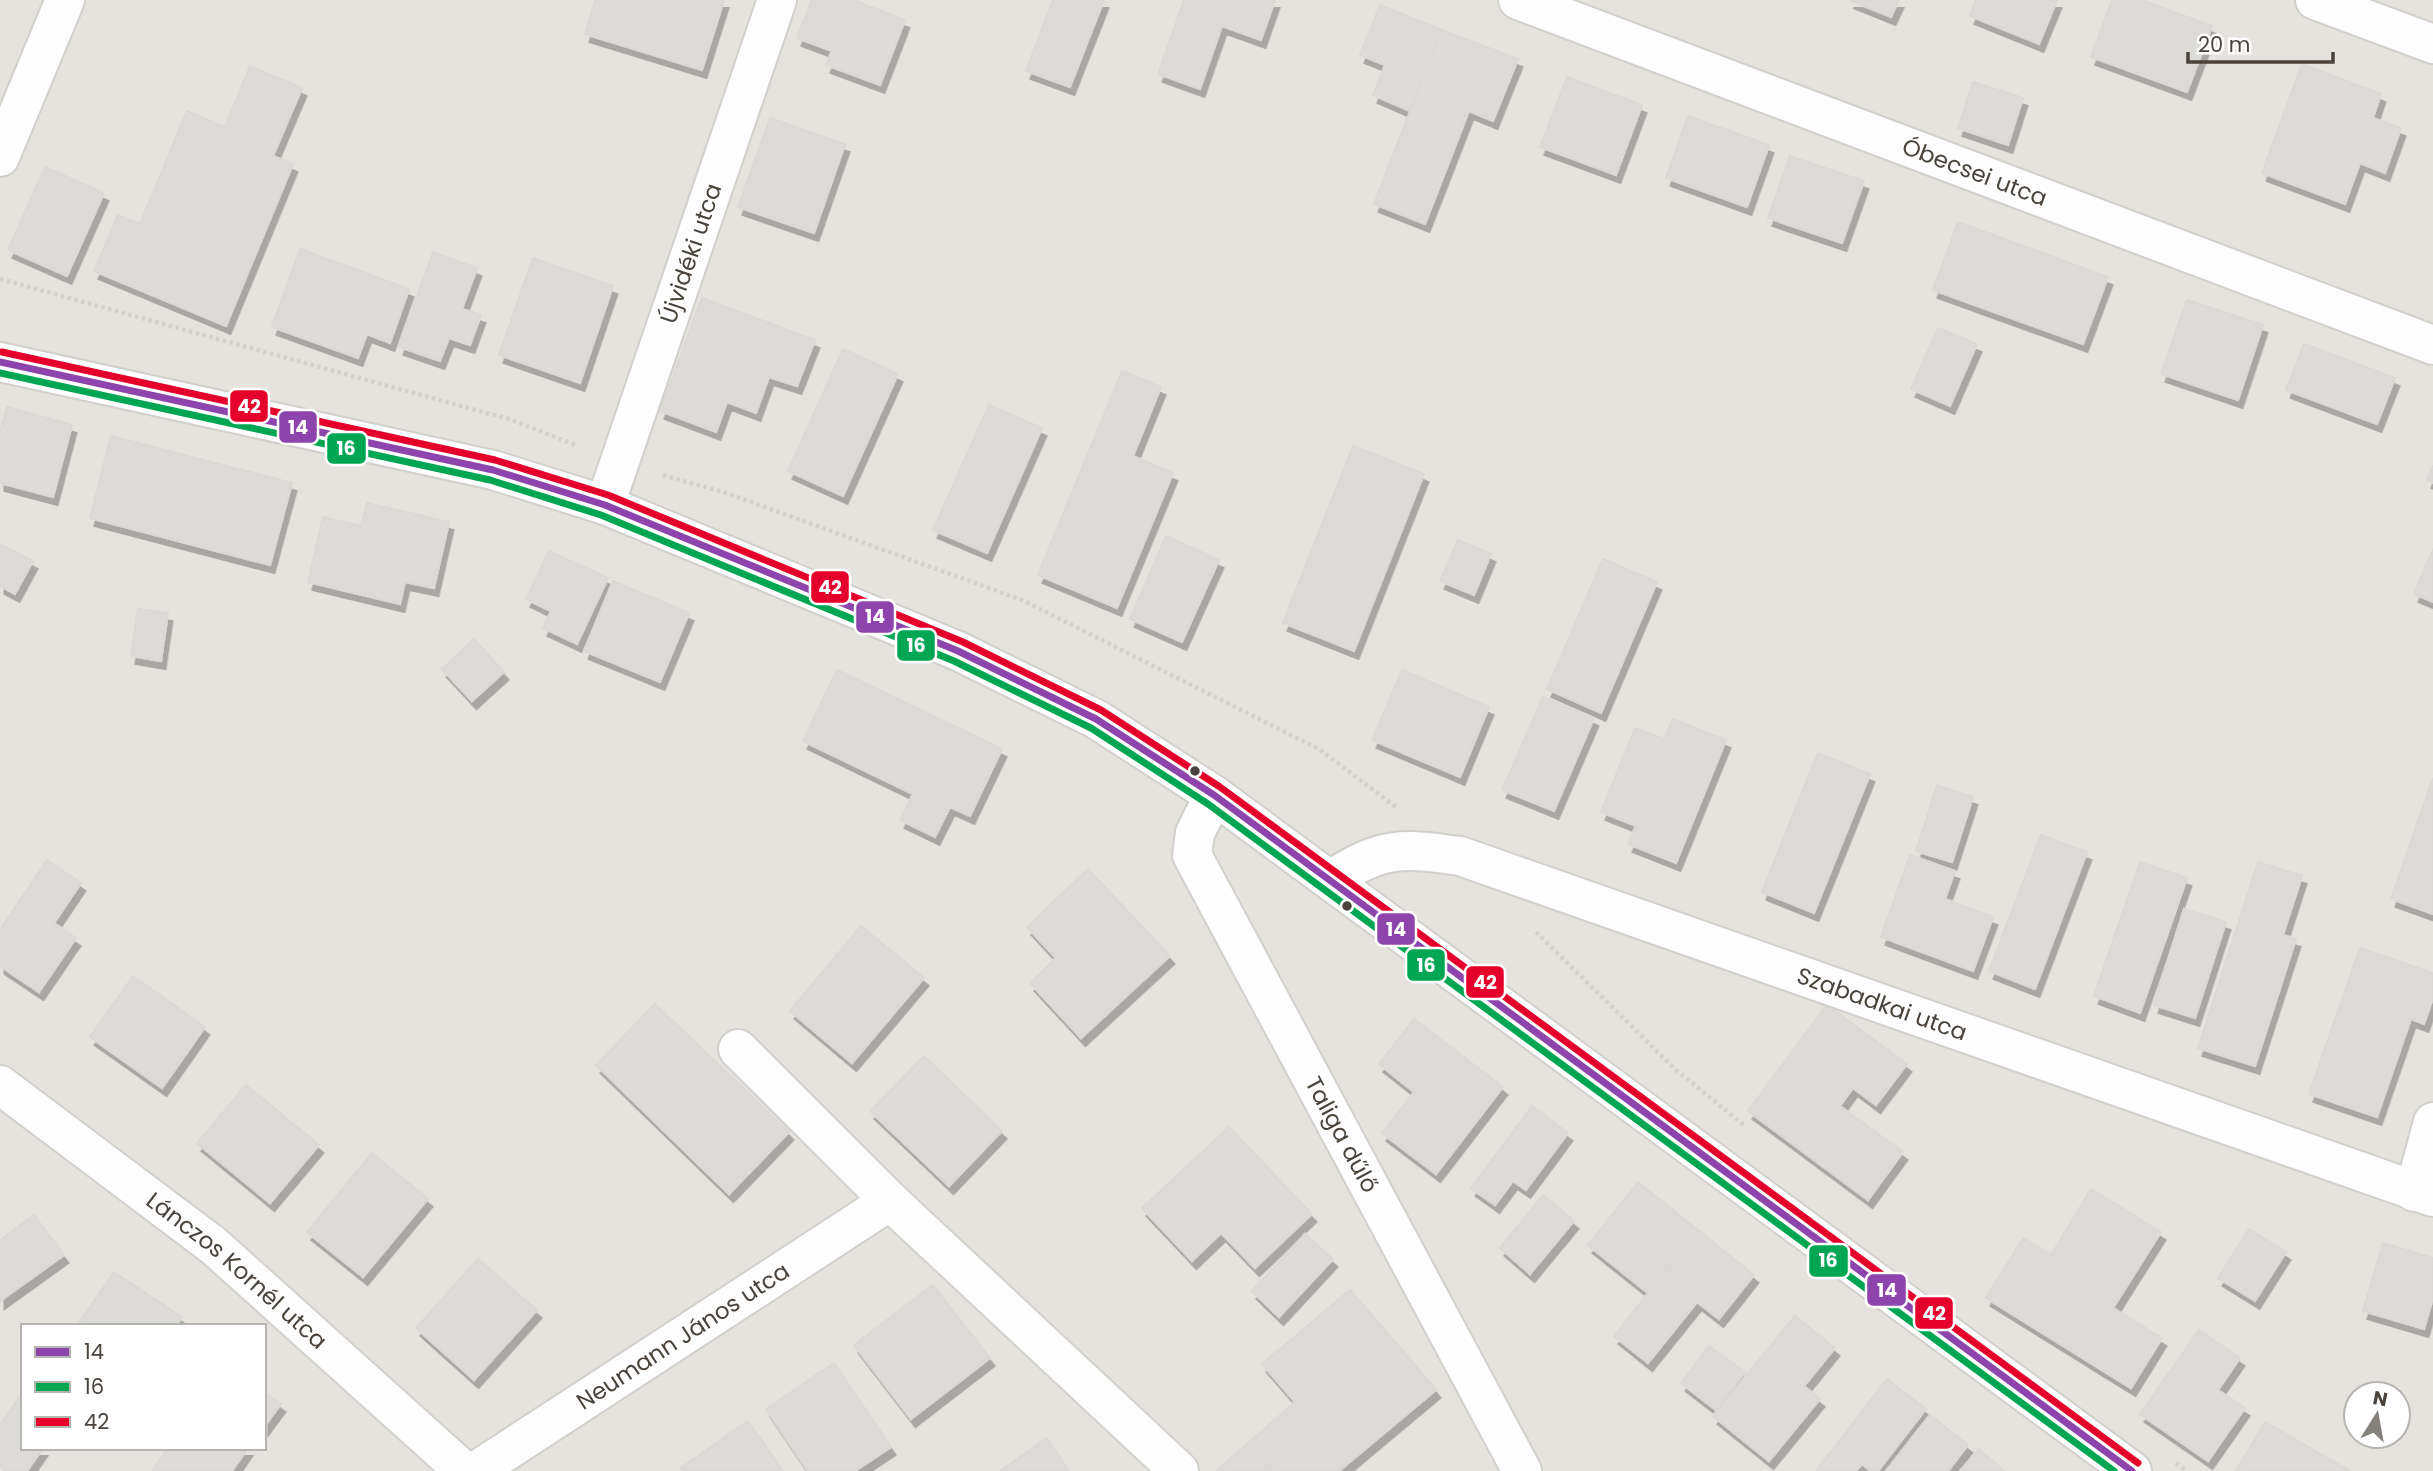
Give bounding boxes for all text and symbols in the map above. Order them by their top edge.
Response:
scale bar [2188,21,2333,65]
text: 20 m [2198,30,2251,59]
street label: Óbecsei utca [1898,130,2052,214]
street label: Újvidéki utca [652,179,729,327]
line badge: 42 [229,389,269,423]
text: 42 [237,393,261,420]
line badge: 14 [278,410,318,444]
text: 14 [288,414,308,441]
line badge: 16 [326,432,367,465]
text: 16 [336,435,356,462]
line badge: 42 [810,570,850,604]
text: 42 [818,574,842,601]
line badge: 14 [855,600,895,634]
text: 14 [865,603,885,630]
line badge: 16 [896,629,936,662]
text: 16 [906,632,926,659]
unlabelled marker [1188,764,1202,778]
unlabelled marker [1340,899,1354,913]
line badge: 14 [1376,912,1416,946]
text: 14 [1386,916,1406,943]
line badge: 16 [1406,948,1446,982]
text: 16 [1416,952,1436,979]
street label: Szabadkai utca [1793,959,1971,1048]
line badge: 42 [1465,965,1505,999]
text: 42 [1473,969,1497,996]
street label: Taliga dűlő [1298,1071,1386,1198]
street label: Lánczos Kornél utca [140,1185,334,1356]
line badge: 16 [1808,1244,1849,1278]
text: 16 [1818,1247,1838,1274]
street label: Neumann János utca [570,1255,796,1417]
line badge: 14 [1866,1273,1907,1307]
text: 14 [1877,1277,1897,1304]
line badge: 42 [1914,1296,1954,1330]
text: 42 [1922,1300,1946,1327]
legend [21,1324,266,1450]
text: 14 [84,1337,104,1366]
text: 16 [84,1372,104,1401]
north arrow [2342,1380,2412,1450]
text: N [2371,1384,2390,1413]
text: 42 [84,1407,109,1436]

